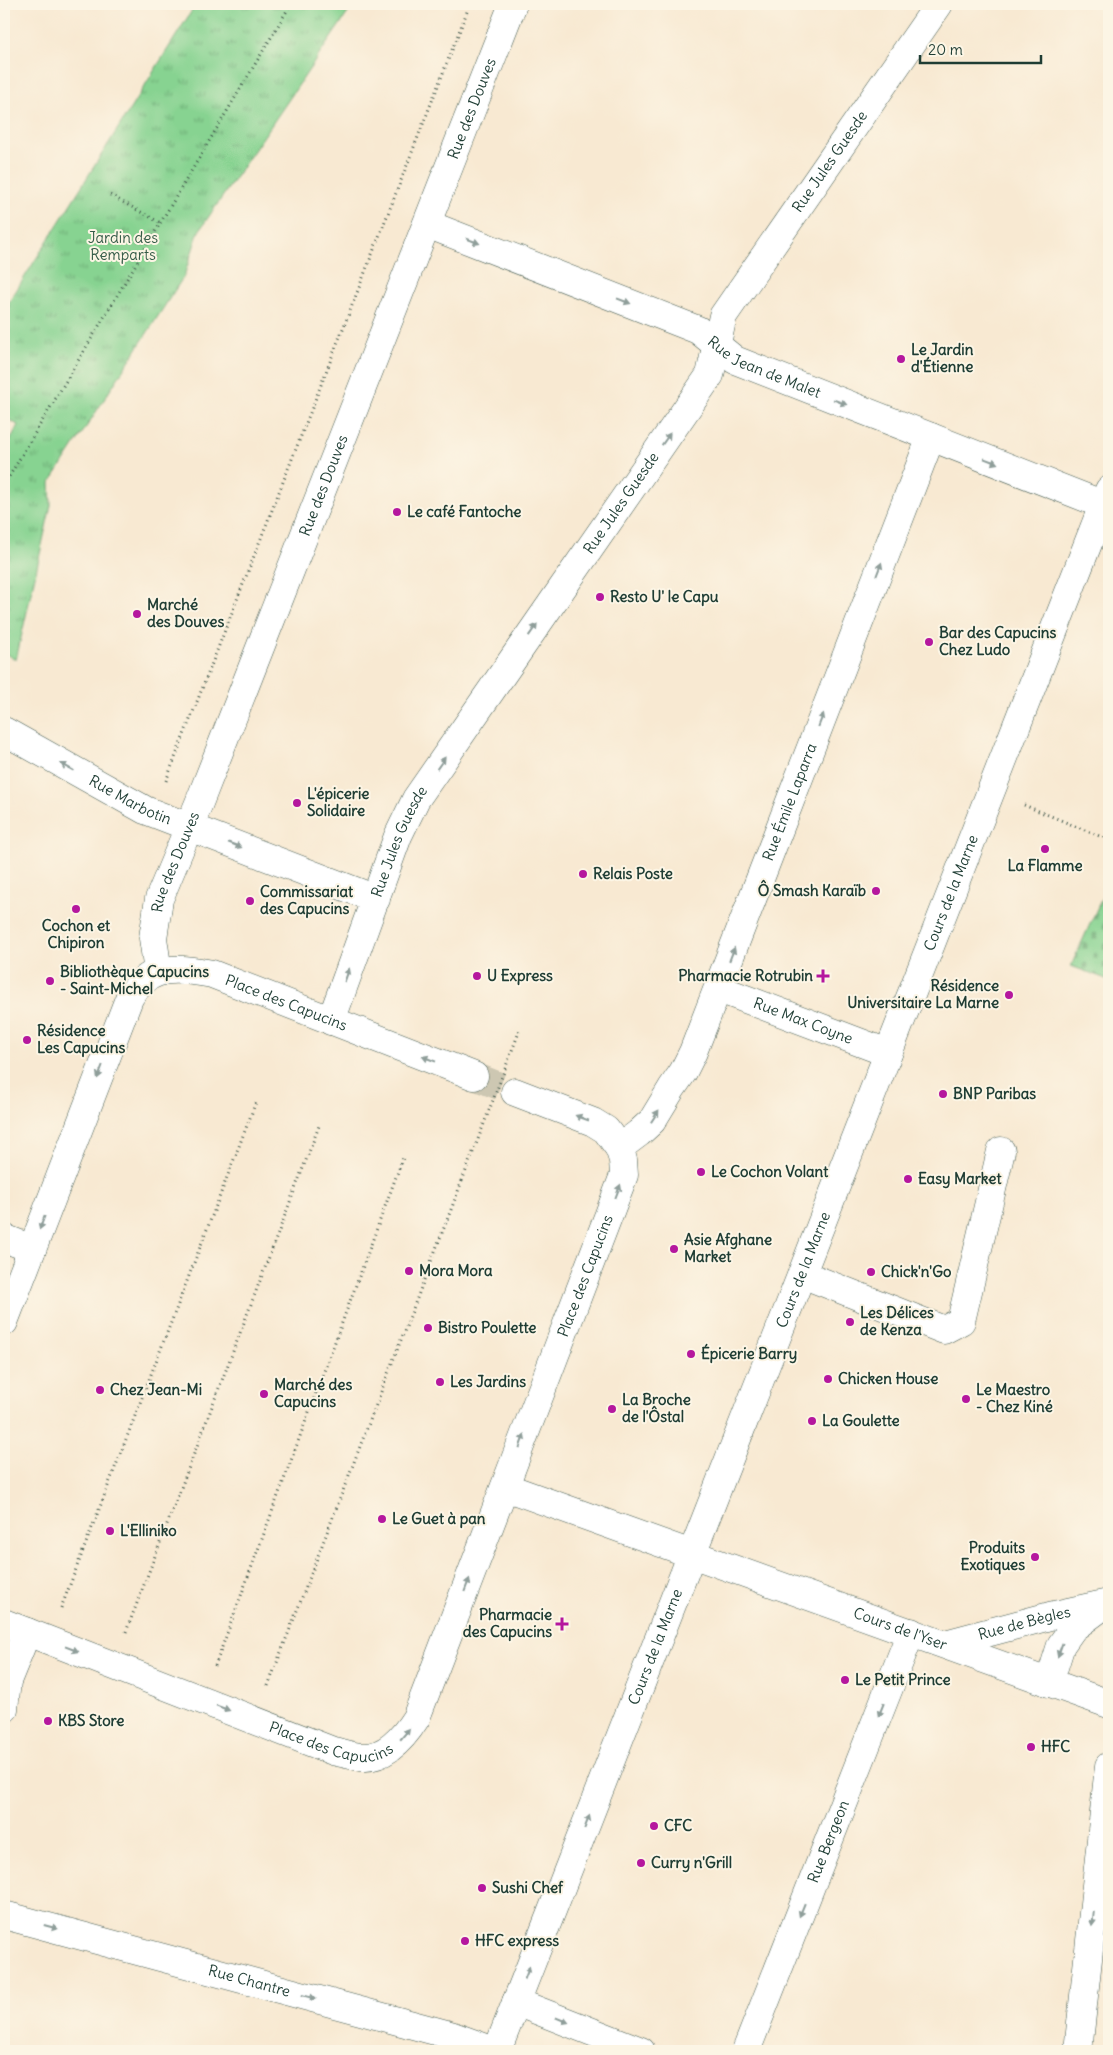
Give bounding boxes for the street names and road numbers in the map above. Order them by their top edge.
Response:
street label: Rue des Douves [443,55,500,162]
street label: Rue Jules Guesde [788,107,871,216]
street label: Rue Jean de Malet [704,332,824,402]
street label: Rue des Douves [295,432,352,539]
street label: Rue Jules Guesde [579,448,663,557]
street label: Rue Émile Laparra [758,740,821,863]
street label: Rue Marbotin [86,771,175,828]
street label: Rue Jules Guesde [367,782,431,900]
street label: Rue des Douves [147,808,203,914]
street label: Cours de la Marne [919,832,982,953]
street label: Place des Capucins [223,970,350,1035]
street label: Rue Max Coyne [751,993,856,1048]
street label: Cours de la Marne [771,1209,834,1330]
street label: Place des Capucins [553,1212,617,1339]
street label: Cours de la Marne [624,1586,686,1707]
street label: Rue de Bègles [976,1602,1072,1644]
street label: Cours de l'Yser [851,1603,950,1654]
street label: Place des Capucins [267,1717,397,1766]
street label: Rue Bergeon [803,1797,853,1886]
street label: Rue Chantre [206,1960,293,2001]

